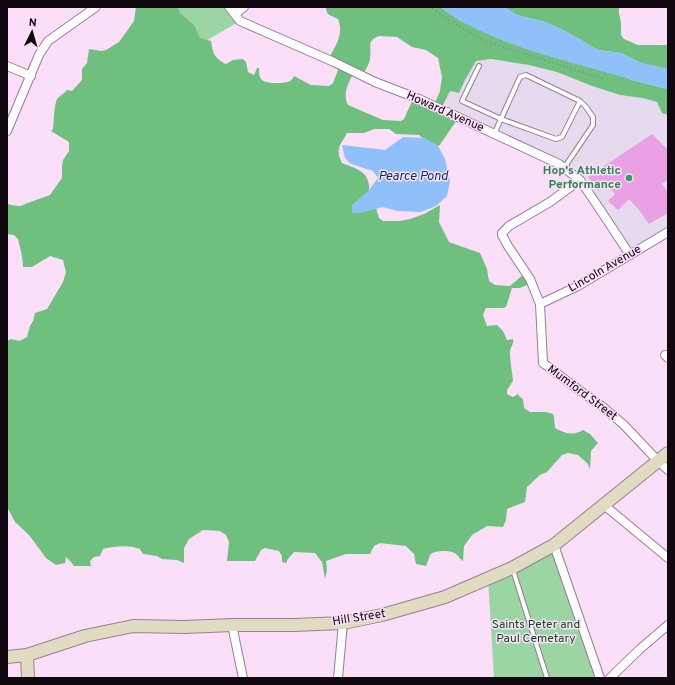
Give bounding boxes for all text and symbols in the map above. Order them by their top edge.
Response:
north arrow [12,12,52,52]
text: N [28,16,37,30]
street label: Howard Avenue [404,88,486,136]
place label: Hop's Athletic Performance [543,163,621,193]
water label: Pearce Pond [378,169,449,185]
marker: Hop's Athletic Performance [624,173,634,183]
street label: Lincoln Avenue [566,242,644,296]
street label: Mumford Street [544,361,620,425]
street label: Hill Street [331,606,387,630]
park label: Saints Peter and Paul Cemetary [492,617,580,647]

